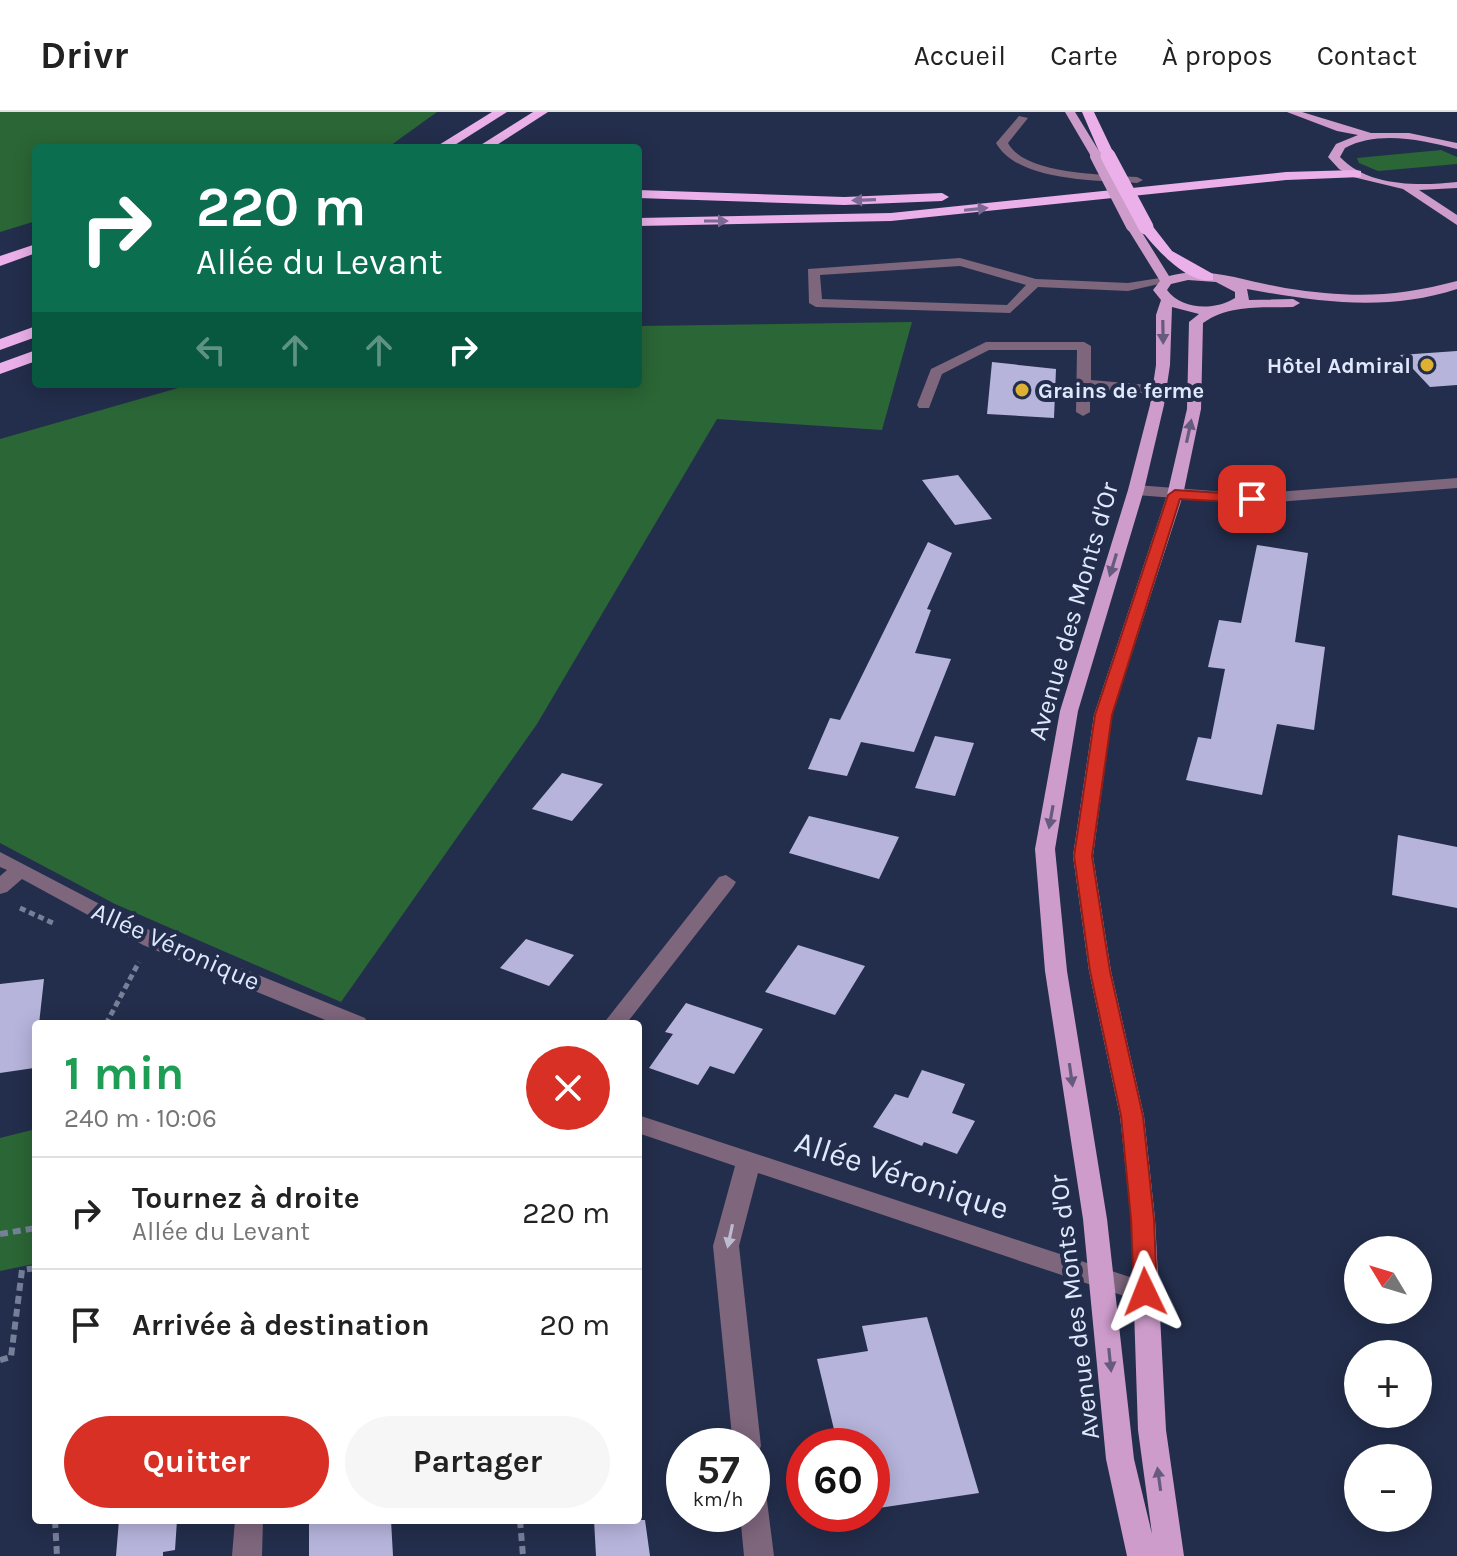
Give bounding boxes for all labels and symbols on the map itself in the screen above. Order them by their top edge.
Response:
one-way arrow [851,194,876,207]
one-way arrow [963,202,988,215]
one-way arrow [704,215,729,227]
one-way arrow [1157,320,1169,345]
place label: Hôtel Admiral [1267,353,1411,379]
marker: Hôtel Admiral [1418,356,1436,374]
place label: Grains de ferme [1038,378,1204,404]
marker: Grains de ferme [1013,381,1031,399]
one-way arrow [1183,419,1196,444]
pin [1218,465,1286,533]
street label: Avenue des Monts d'Or [1022,478,1125,744]
one-way arrow [1106,553,1119,577]
one-way arrow [1044,804,1056,829]
street label: Allée Véronique [87,896,265,997]
one-way arrow [1065,1063,1078,1088]
street label: Allée Véronique [790,1123,1013,1227]
street label: Avenue des Monts d'Or [1043,1172,1106,1441]
one-way arrow [723,1223,736,1248]
north arrow [1344,1236,1432,1324]
position arrow [1103,1250,1187,1334]
one-way arrow [1103,1348,1116,1373]
speed limit sign: 60 [786,1428,890,1532]
one-way arrow [1152,1466,1165,1491]

